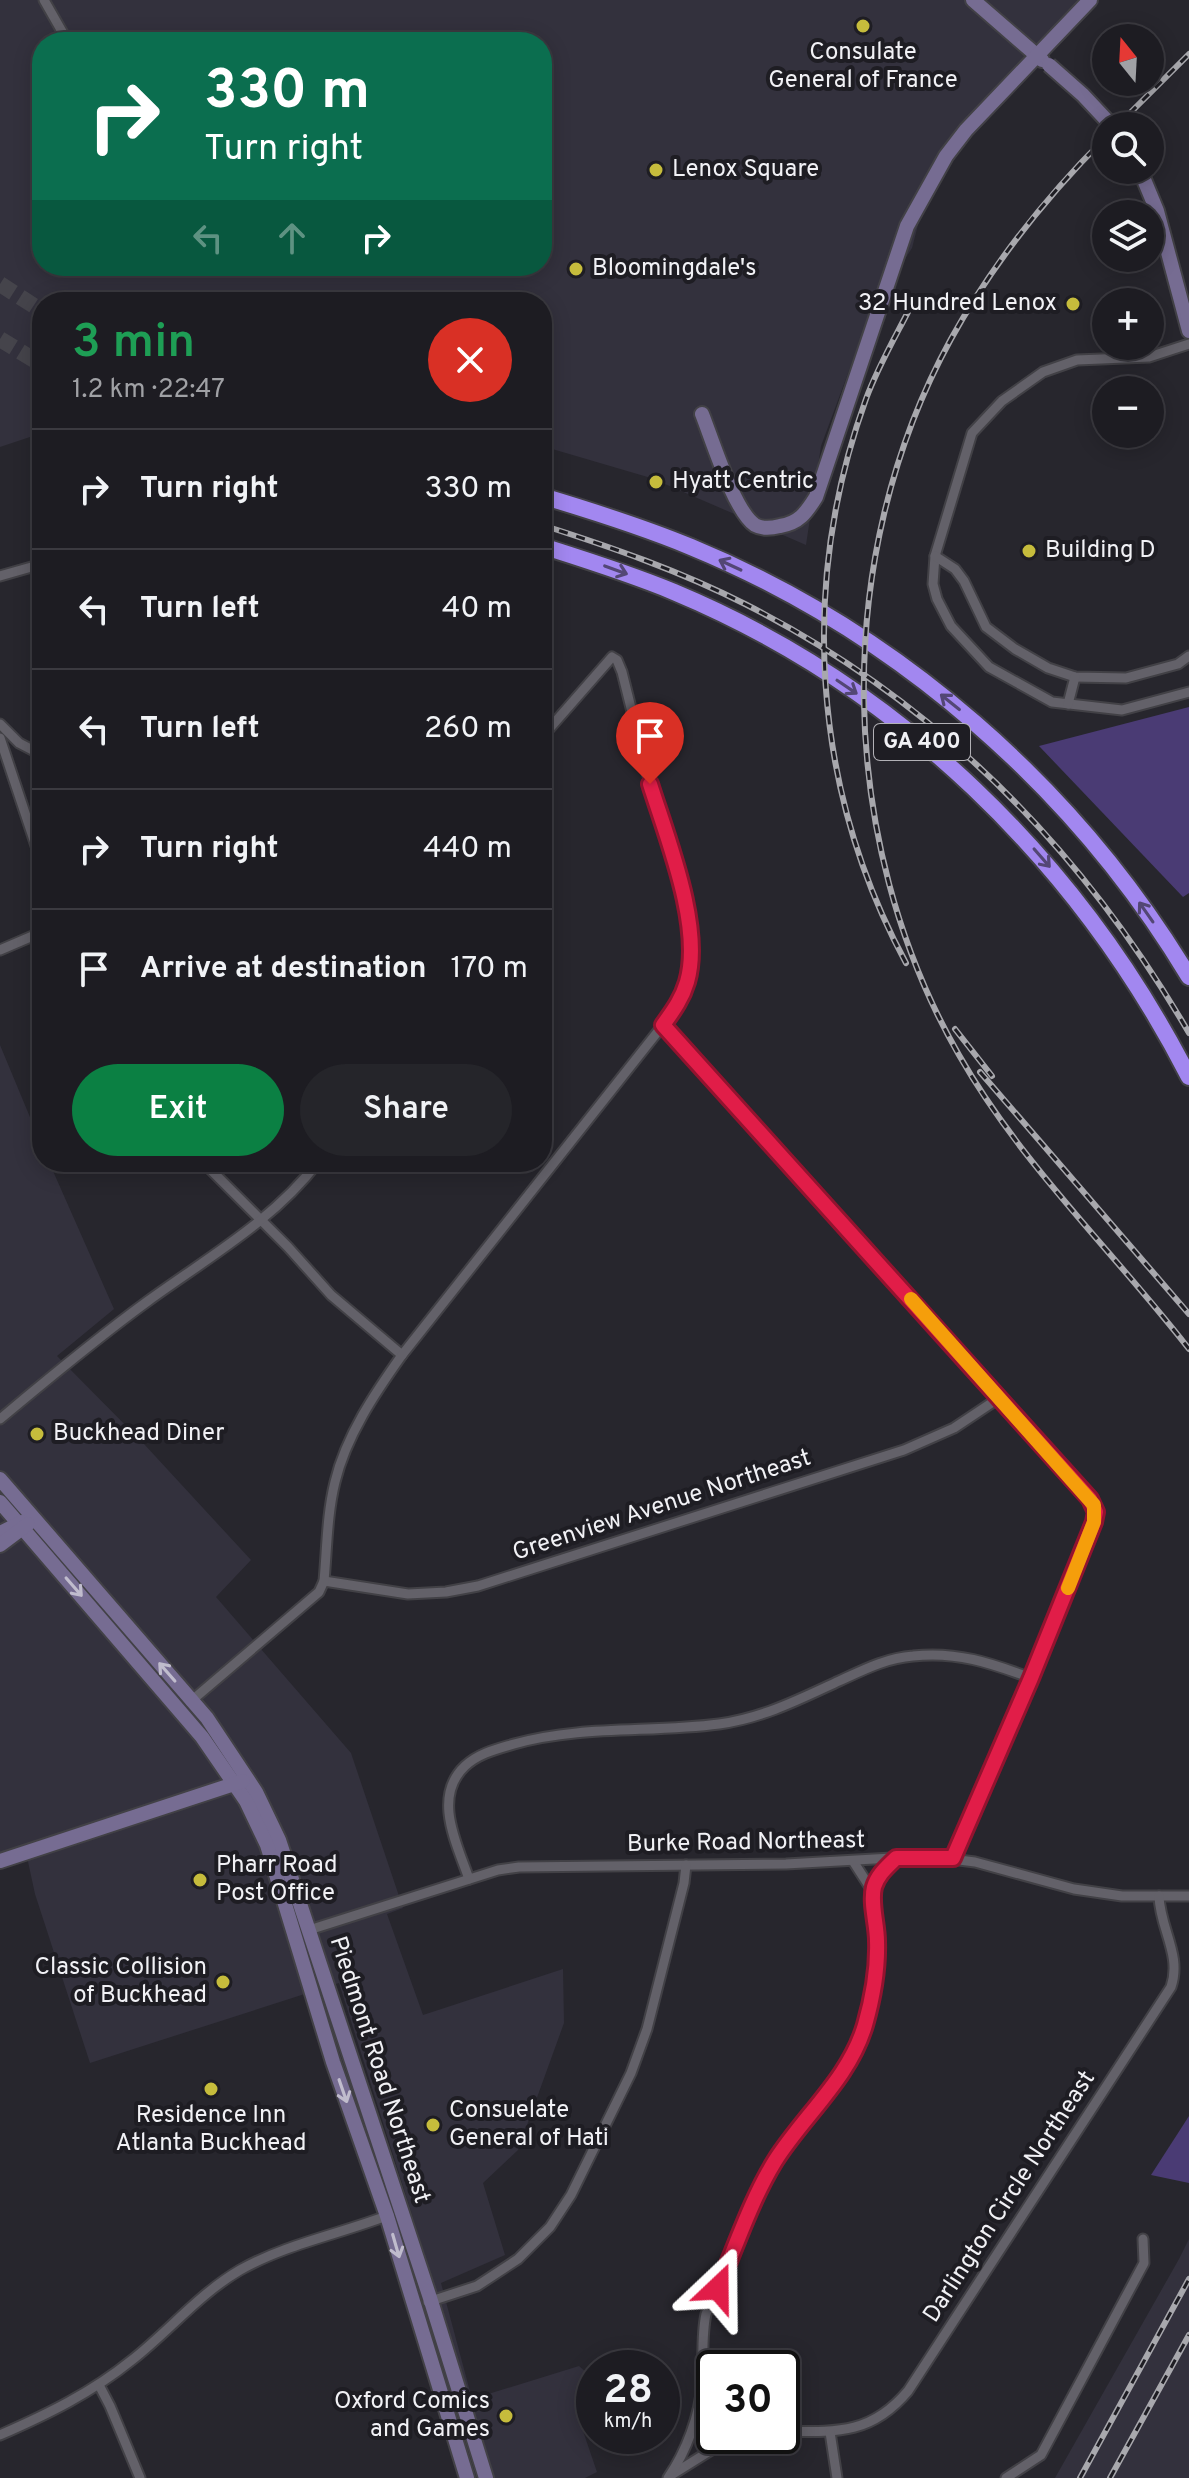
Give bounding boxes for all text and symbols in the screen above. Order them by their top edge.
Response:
marker: Consulate General of France [854,17,872,35]
north arrow [1092,24,1164,96]
map controls [1092,24,1164,448]
place label: Consulate General of France [768,38,958,96]
text: 330 m [204,58,370,128]
icon: right [72,64,176,168]
button: search [1092,112,1164,184]
text: Turn right [204,127,363,173]
place label: Lenox Square [672,155,819,185]
marker: Lenox Square [647,161,665,179]
button: layers [1092,200,1164,272]
icon: left [186,216,230,260]
icon: ahead [270,216,314,260]
icon: right [354,216,398,260]
place label: Bloomingdale's [592,254,756,284]
marker: Bloomingdale's [567,260,585,278]
button: + [1092,288,1164,360]
place label: 32 Hundred Lenox [858,289,1057,319]
marker: 32 Hundred Lenox [1064,295,1082,313]
text: 3 min [72,314,195,374]
button: close [428,318,512,402]
text: 1.2 km · 22:47 [72,374,225,407]
button: − [1092,376,1164,448]
icon: right [72,467,116,511]
place label: Hyatt Centric [672,467,814,497]
text: Turn right [140,471,278,508]
text: 330 m [424,471,512,508]
marker: Hyatt Centric [647,473,665,491]
place label: Building D [1045,536,1156,566]
marker: Building D [1020,542,1038,560]
one-way arrow [719,557,743,572]
one-way arrow [603,564,628,578]
icon: left [72,587,116,631]
text: Turn left [140,591,260,628]
text: 40 m [442,591,512,628]
one-way arrow [836,679,858,695]
one-way arrow [940,694,961,711]
pin [616,702,684,784]
icon: left [72,707,116,751]
text: Turn left [140,711,260,748]
text: 260 m [424,711,512,748]
icon: arrive [628,714,672,758]
road number: GA 400 [874,724,970,760]
icon: right [72,827,116,871]
text: Turn right [140,831,278,868]
text: 440 m [423,831,512,868]
one-way arrow [1033,847,1051,868]
one-way arrow [1138,902,1155,923]
icon: arrive [72,947,116,991]
text: Arrive at destination [140,951,426,988]
text: 170 m [450,951,528,988]
button: Exit [72,1064,284,1156]
button: Share [300,1064,512,1156]
place label: Buckhead Diner [53,1419,224,1449]
marker: Buckhead Diner [28,1425,46,1443]
street label: Greenview Avenue Northeast [509,1444,815,1568]
one-way arrow [65,1577,83,1597]
one-way arrow [158,1663,176,1683]
street label: Burke Road Northeast [627,1826,865,1860]
place label: Pharr Road Post Office [216,1851,337,1909]
marker: Pharr Road Post Office [191,1871,209,1889]
street label: Piedmont Road Northeast [322,1933,436,2207]
place label: Classic Collision of Buckhead [34,1953,207,2011]
marker: Classic Collision of Buckhead [214,1973,232,1991]
street label: Darlington Circle Northeast [917,2065,1103,2329]
one-way arrow [337,2078,351,2102]
marker: Residence Inn Atlanta Buckhead [202,2080,220,2098]
place label: Consuelate General of Hati [449,2096,609,2154]
place label: Residence Inn Atlanta Buckhead [115,2101,307,2159]
marker: Consuelate General of Hati [424,2116,442,2134]
one-way arrow [389,2233,404,2259]
position arrow [676,2246,760,2330]
speed limit sign: 30 [696,2350,800,2454]
text: 28 [603,2367,653,2417]
place label: Oxford Comics and Games [334,2387,490,2445]
marker: Oxford Comics and Games [497,2407,515,2425]
text: km/h [604,2409,652,2435]

